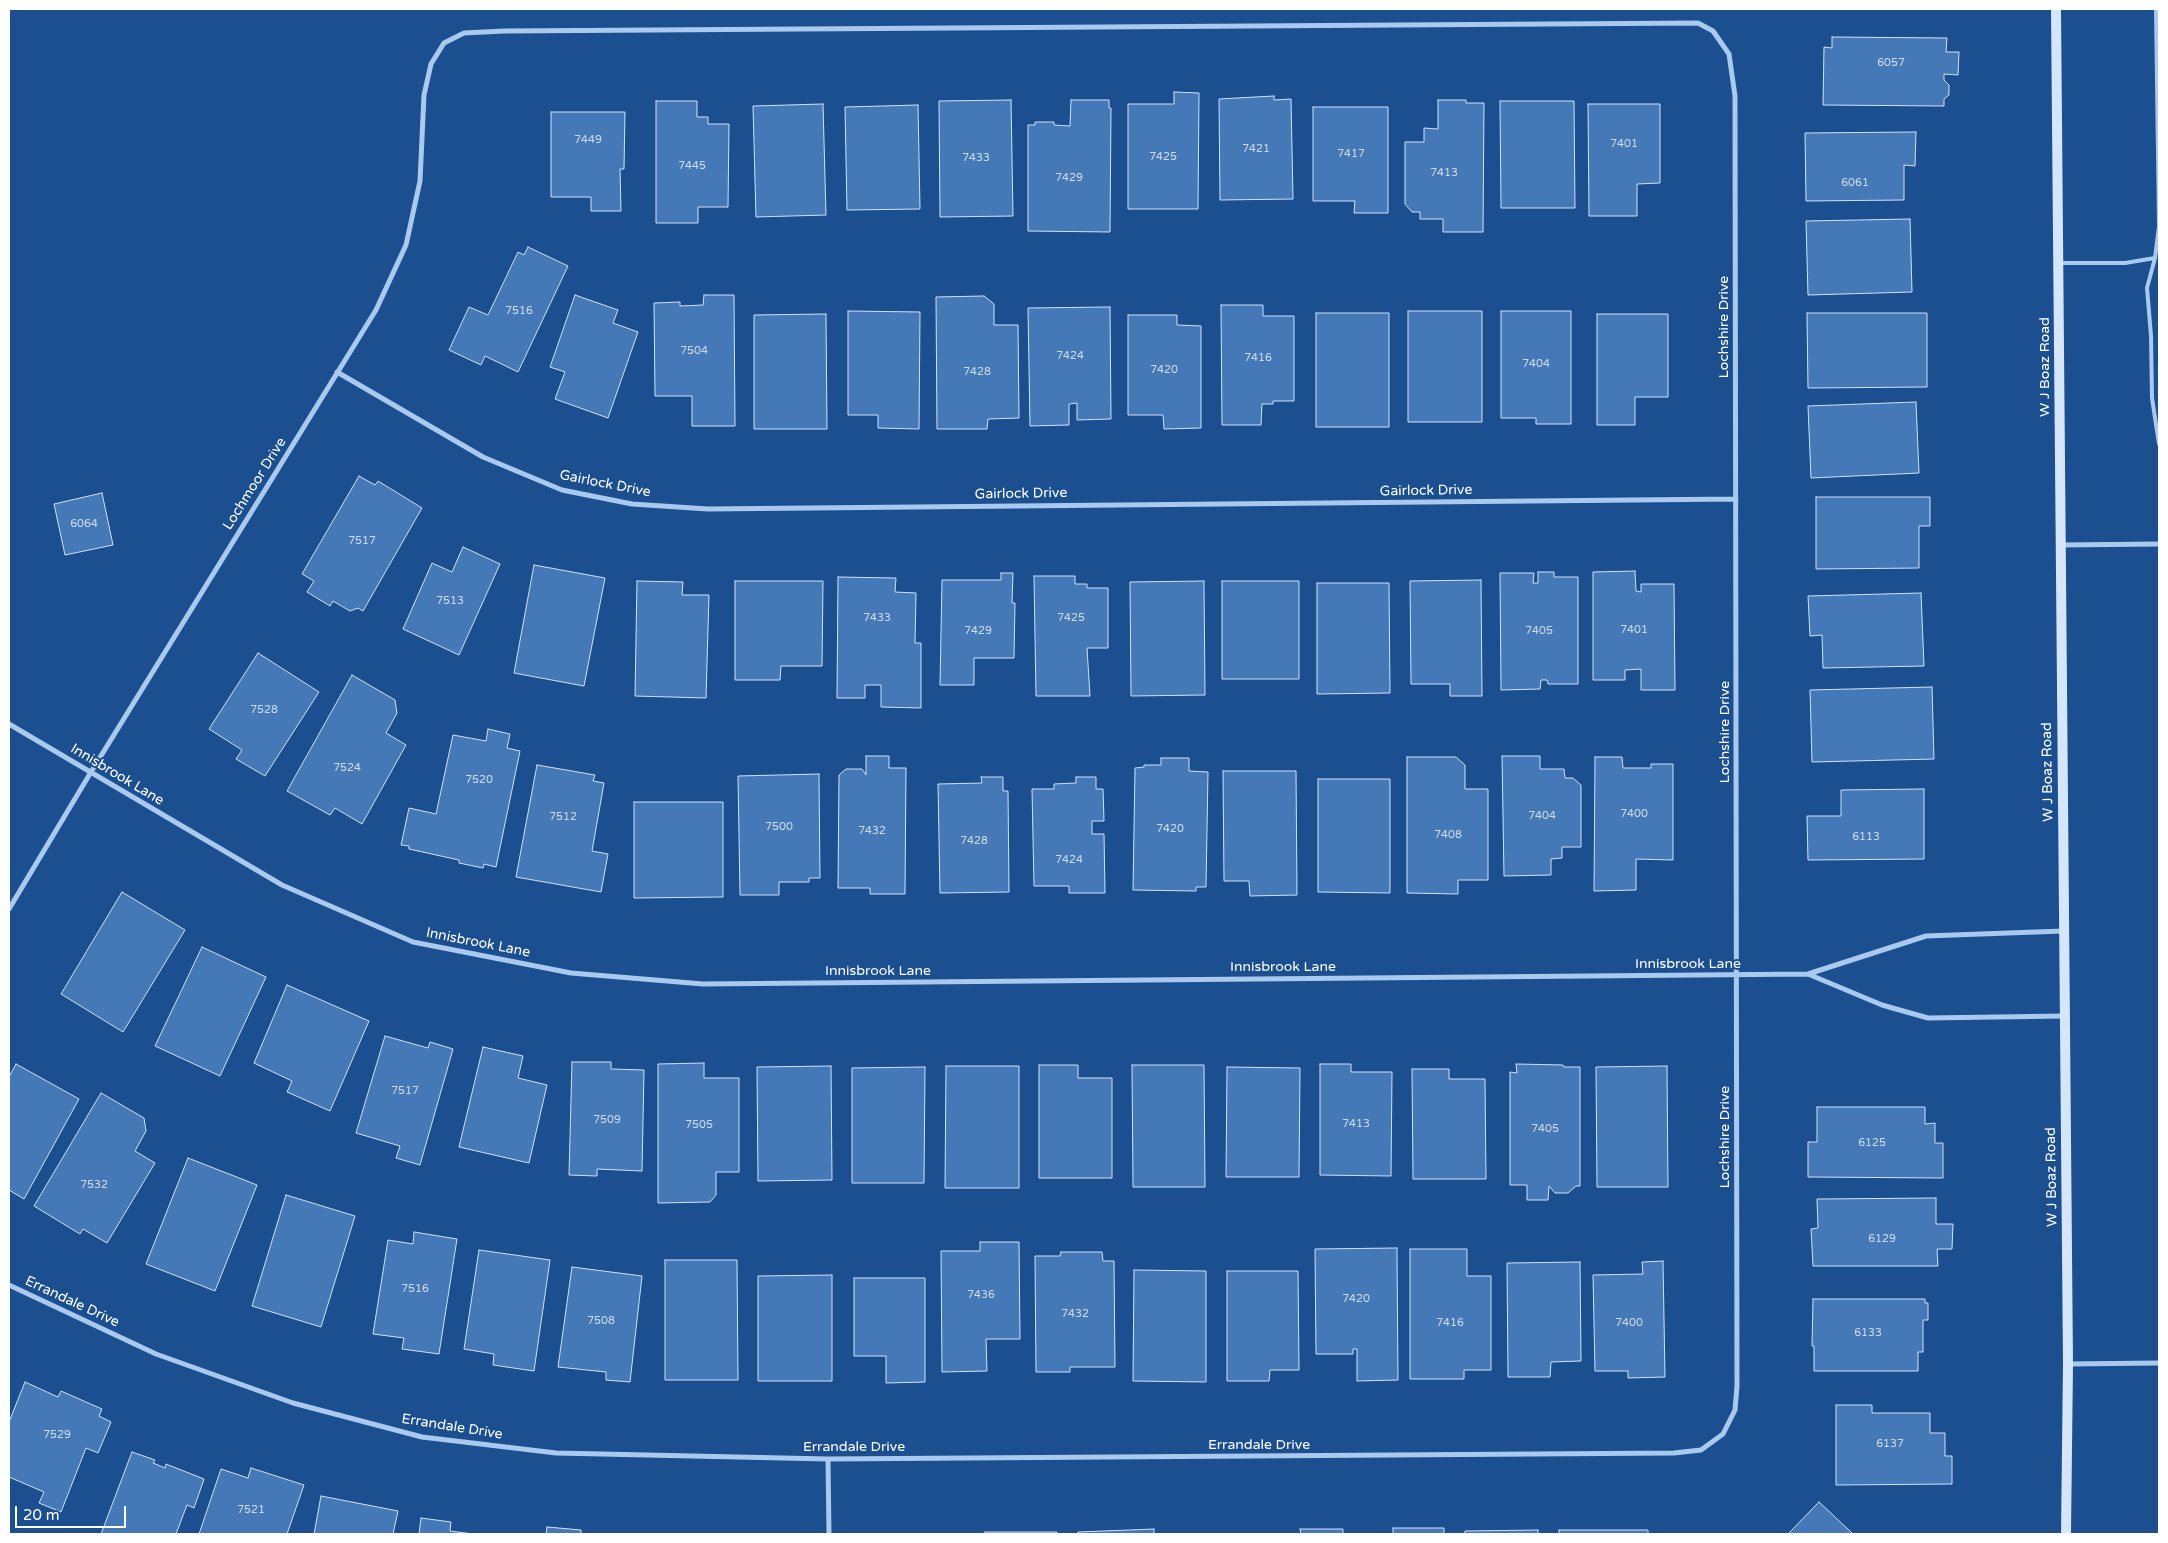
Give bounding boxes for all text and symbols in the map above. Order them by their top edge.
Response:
house number: 6057 [1877,56,1905,70]
house number: 7449 [574,133,602,147]
house number: 7401 [1610,137,1638,151]
house number: 7421 [1242,142,1270,156]
house number: 7417 [1337,147,1365,161]
house number: 7425 [1149,150,1177,164]
house number: 7433 [962,151,990,165]
house number: 7445 [678,159,706,173]
house number: 7413 [1430,166,1458,180]
house number: 7429 [1055,171,1083,185]
house number: 6061 [1841,176,1869,190]
street label: Lochshire Drive [1716,276,1732,378]
house number: 7516 [505,304,533,318]
street label: W J Boaz Road [2037,317,2053,417]
house number: 7504 [680,344,708,358]
house number: 7424 [1056,349,1084,363]
house number: 7416 [1244,351,1272,365]
house number: 7404 [1522,357,1550,371]
house number: 7420 [1150,363,1178,377]
house number: 7428 [963,365,991,379]
street label: Lochmoor Drive [220,435,290,533]
street label: Gairlock Drive [558,467,652,501]
street label: Gairlock Drive [1380,482,1472,500]
street label: Gairlock Drive [975,485,1067,503]
house number: 6064 [70,517,98,531]
house number: 7517 [348,534,376,548]
house number: 7513 [436,594,464,608]
house number: 7433 [863,611,891,625]
house number: 7425 [1057,611,1085,625]
house number: 7401 [1620,623,1648,637]
house number: 7429 [964,624,992,638]
house number: 7405 [1525,624,1553,638]
street label: Lochshire Drive [1717,681,1733,783]
house number: 7528 [250,703,278,717]
street label: W J Boaz Road [2039,722,2057,822]
street label: Innisbrook Lane [67,741,167,809]
house number: 7524 [333,761,361,775]
house number: 7520 [465,773,493,787]
house number: 7400 [1620,807,1648,821]
house number: 7404 [1528,809,1556,823]
house number: 7512 [549,810,577,824]
house number: 7500 [765,820,793,834]
house number: 7420 [1156,822,1184,836]
house number: 7432 [858,824,886,838]
house number: 7408 [1434,828,1462,842]
house number: 6113 [1852,830,1880,844]
house number: 7428 [960,834,988,848]
house number: 7424 [1055,853,1083,867]
street label: Innisbrook Lane [424,925,532,961]
street label: Innisbrook Lane [1635,956,1741,972]
street label: Innisbrook Lane [1230,959,1336,975]
street label: Innisbrook Lane [825,963,931,979]
house number: 7517 [391,1084,419,1098]
street label: Lochshire Drive [1717,1086,1733,1188]
house number: 7509 [593,1113,621,1127]
house number: 7413 [1342,1117,1370,1131]
house number: 7505 [685,1118,713,1132]
house number: 7405 [1531,1122,1559,1136]
street label: W J Boaz Road [2043,1127,2061,1227]
house number: 6125 [1858,1136,1886,1150]
house number: 7532 [80,1178,108,1192]
house number: 6129 [1868,1232,1896,1246]
street label: Errandale Drive [22,1273,122,1331]
house number: 7516 [401,1282,429,1296]
house number: 7436 [967,1288,995,1302]
house number: 7420 [1342,1292,1370,1306]
house number: 7432 [1061,1307,1089,1321]
house number: 7508 [587,1314,615,1328]
house number: 7416 [1436,1316,1464,1330]
house number: 7400 [1615,1316,1643,1330]
house number: 6133 [1854,1326,1882,1340]
street label: Errandale Drive [400,1411,504,1443]
house number: 7529 [43,1428,71,1442]
street label: Errandale Drive [1208,1437,1310,1453]
house number: 6137 [1876,1437,1904,1451]
street label: Errandale Drive [803,1439,905,1455]
scale bar [18,1496,129,1528]
house number: 7521 [237,1503,265,1517]
text: 20 m [23,1506,60,1524]

